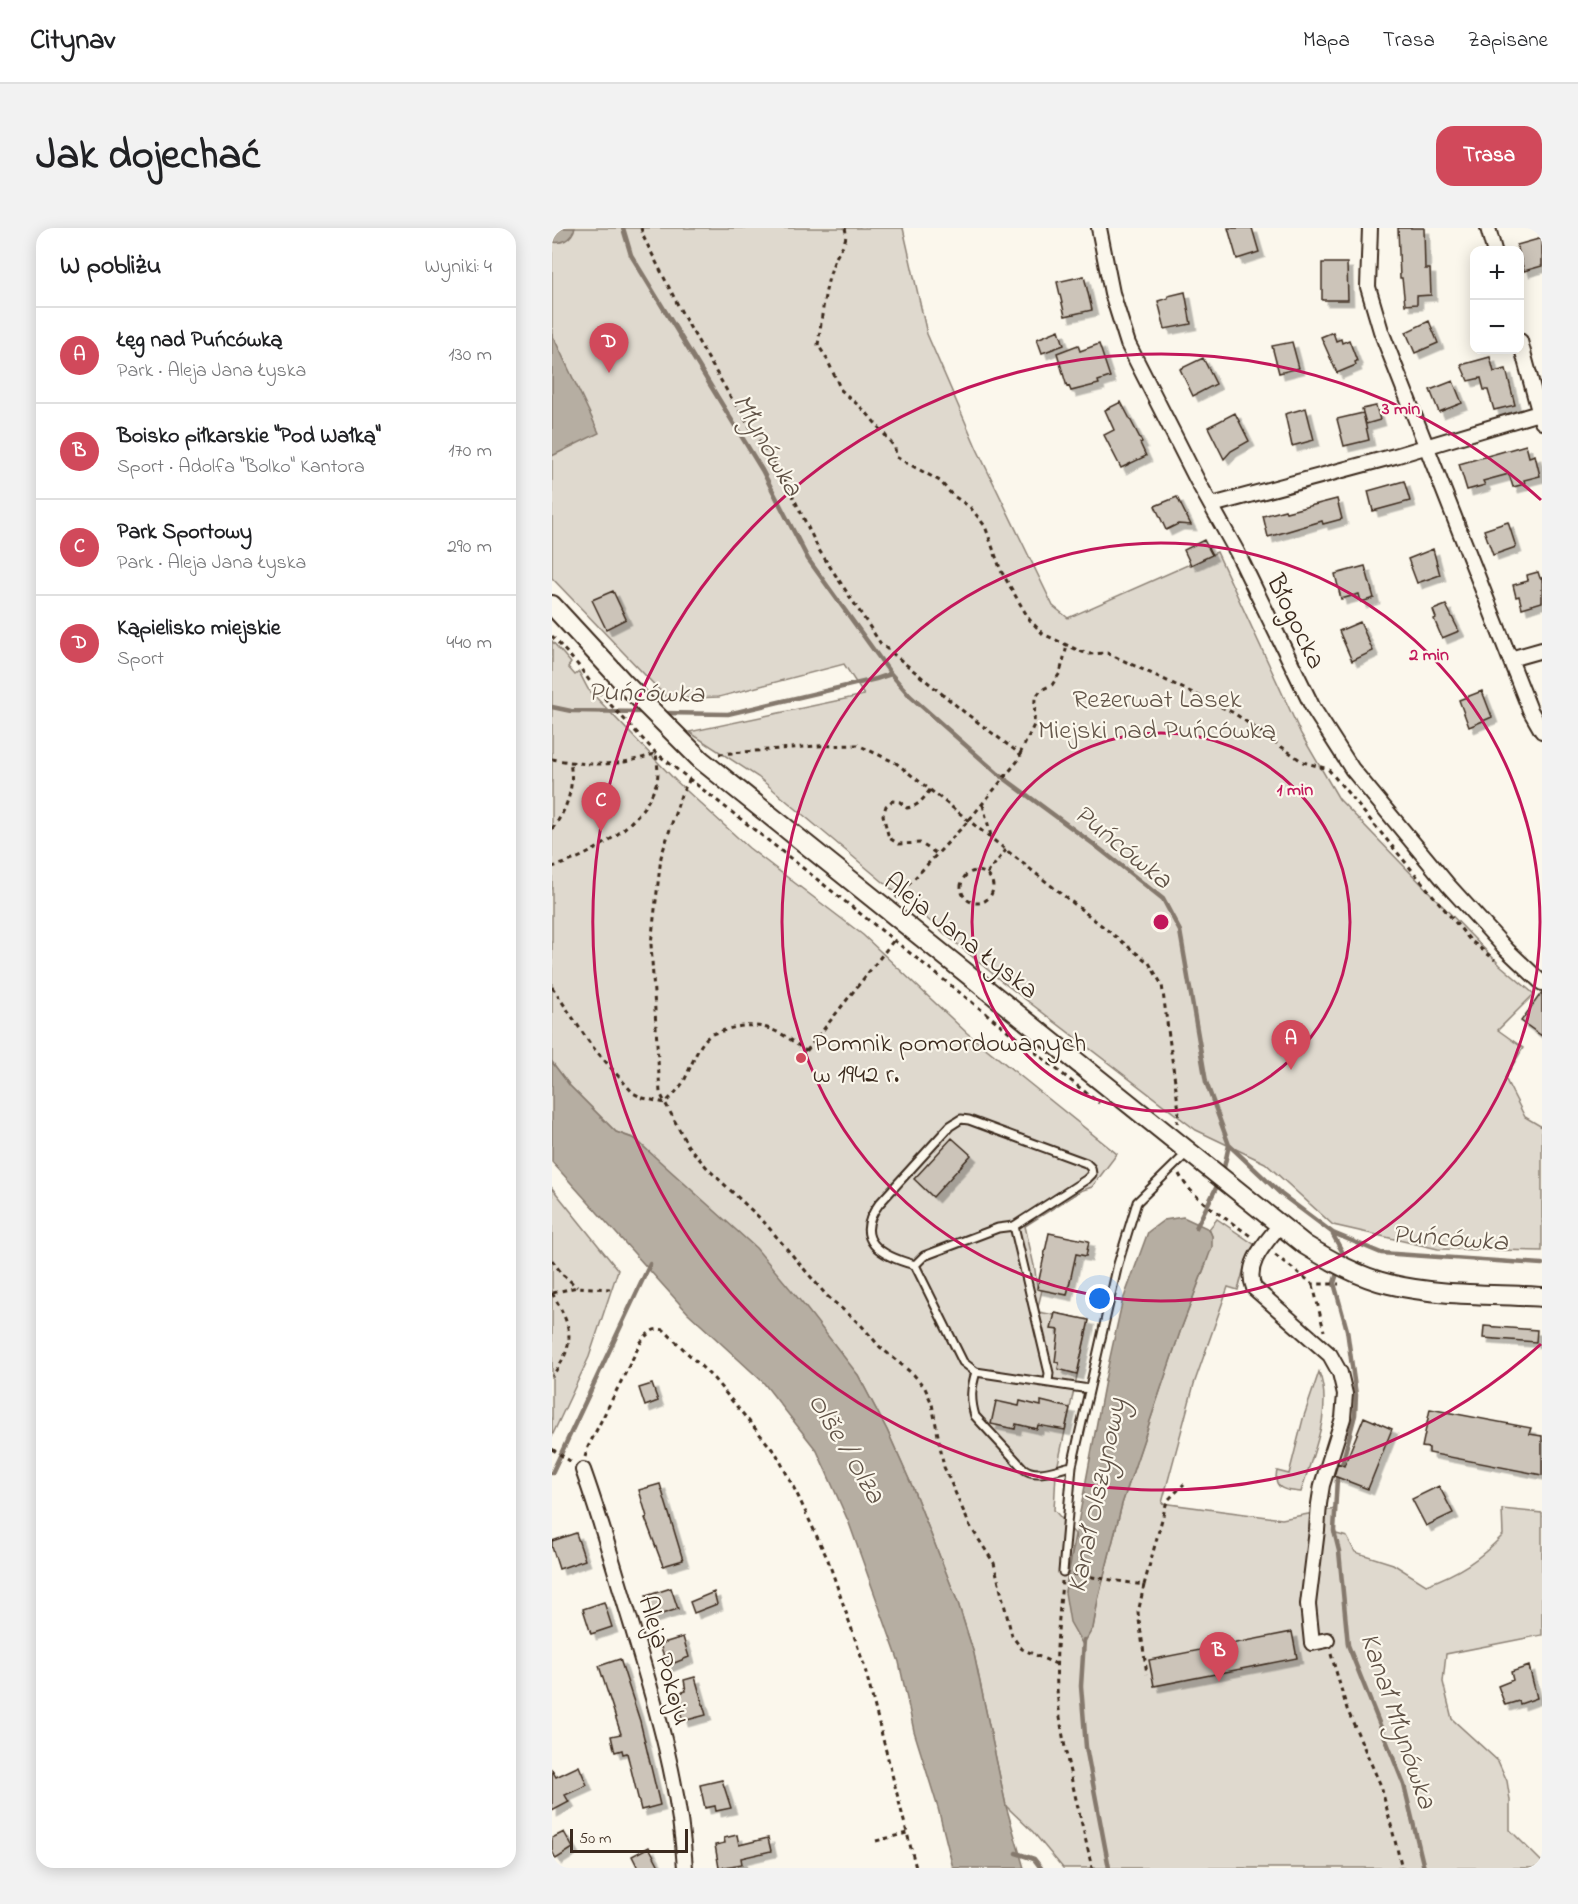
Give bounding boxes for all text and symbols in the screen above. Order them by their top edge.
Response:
text: Citynav [30,21,115,62]
text: Mapa [1303,26,1350,56]
text: Trasa [1383,26,1435,56]
text: Zapisane [1468,26,1548,56]
text: Jak dojechać [36,126,260,187]
button: Trasa [1436,126,1542,186]
map controls [1470,246,1524,354]
button: + [1470,246,1524,300]
text: W pobliżu [60,248,161,286]
text: Wyniki: 4 [425,253,492,282]
button: − [1470,300,1524,354]
pin: D [590,324,628,373]
text: Łęg nad Puńcówką [117,325,283,357]
text: A [73,341,86,370]
text: 130 m [448,341,492,370]
text: Park · Aleja Jana Łyska [117,357,306,386]
water label: Młynówka [720,387,812,505]
text: 3 min [1381,397,1420,423]
text: Boisko piłkarskie "Pod Wałką" [117,421,381,453]
text: B [73,437,86,466]
text: 170 m [448,437,492,466]
text: Sport · Adolfa "Bolko" Kantora [117,453,365,482]
text: Park Sportowy [117,517,252,549]
text: C [74,533,85,562]
text: 290 m [447,533,492,562]
text: Park · Aleja Jana Łyska [117,549,306,578]
street label: Błogocka [1255,567,1334,676]
text: Kąpielisko miejskie [117,613,281,645]
text: D [72,629,87,658]
text: 440 m [446,629,492,658]
text: 2 min [1408,643,1449,669]
text: Sport [117,645,164,674]
water label: Puńcówka [587,673,705,716]
park label: Rezerwat Lasek Miejski nad Puńcówką [1038,681,1276,751]
text: 1 min [1277,778,1313,804]
pin: C [581,782,620,832]
water label: Puńcówka [1064,795,1181,901]
street label: Aleja Jana Łyska [875,864,1046,1010]
centre of rings [1151,912,1171,932]
pin: A [1272,1020,1310,1070]
place label: Pomnik pomordowanych w 1942 r. [813,1025,1086,1095]
marker: Pomnik pomordowanych w 1942 r. [794,1051,808,1065]
water label: Puńcówka [1390,1215,1510,1264]
your location [1085,1284,1114,1313]
water label: Olše / Olza [796,1386,895,1513]
water label: Kanał Olszynowy [1058,1394,1139,1597]
street label: Aleja Pokoju [626,1591,701,1730]
water label: Kanał Młynówka [1347,1628,1446,1815]
pin: B [1200,1632,1238,1682]
scale bar [570,1826,688,1854]
text: 50 m [579,1827,611,1851]

